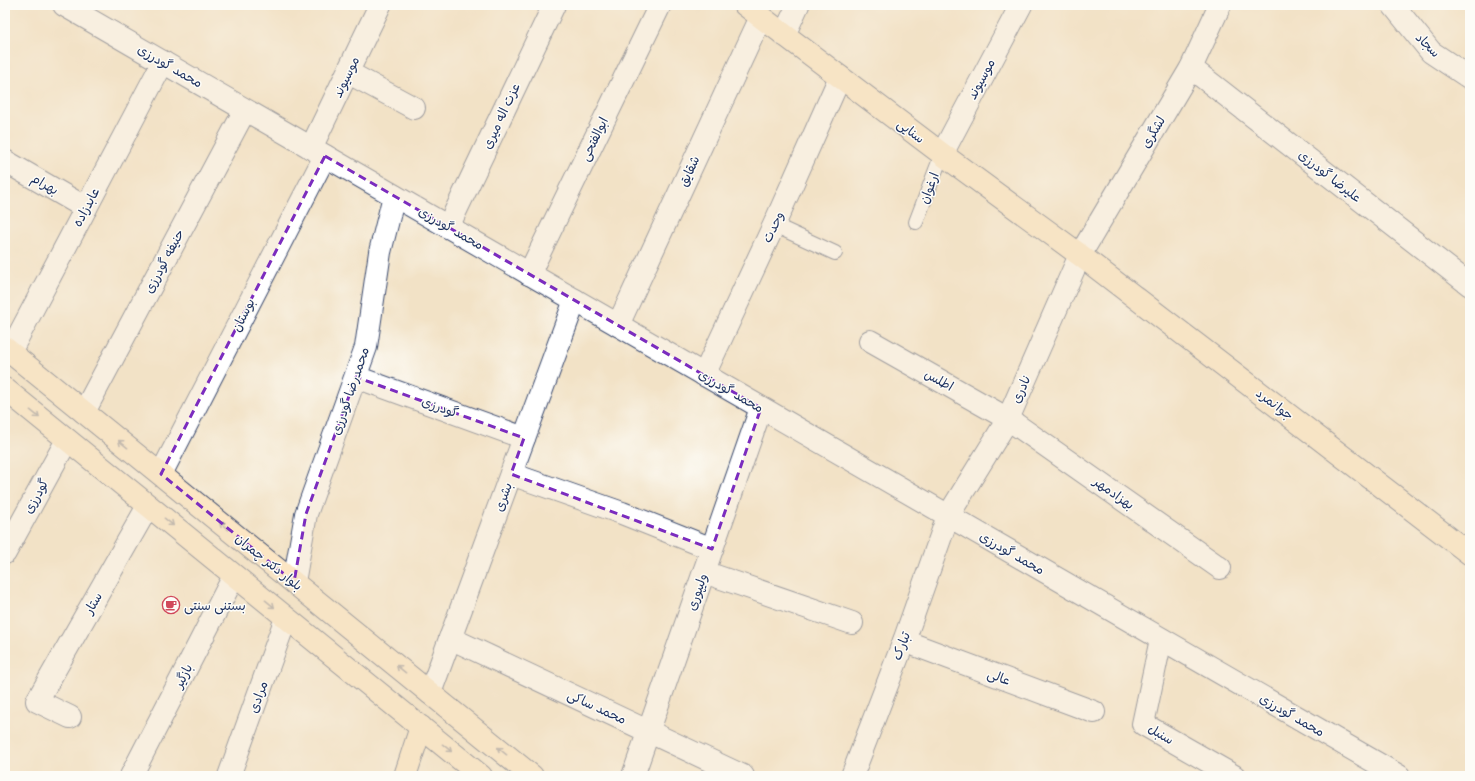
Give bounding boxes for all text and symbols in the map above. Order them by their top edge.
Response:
street label: سجاد [1410,27,1446,63]
street label: محمد گودرزی [133,38,207,94]
street label: موسیوند [326,52,366,102]
street label: موسیوند [961,54,1001,104]
street label: عزت اله میری [476,79,526,153]
street label: لشگری [1134,111,1172,153]
street label: ابوالفتحی [573,113,615,165]
street label: سنایی [892,113,930,149]
street label: علیرضا گودرزی [1293,144,1367,208]
street label: شقایق [672,152,706,190]
street label: بهرام [27,167,63,201]
street label: ارغوان [912,169,946,207]
street label: عابدزاده [66,183,106,231]
street label: محمد گودرزی [414,200,488,256]
street label: وحدت [756,207,790,247]
street label: حنیفه گودرزی [137,225,191,297]
street label: بوستان [225,294,261,336]
street label: محمدرضا گودرزی [324,344,376,438]
street label: محمد گودرزی [694,363,768,419]
street label: اطلس [920,363,958,397]
street label: نادری [1004,371,1038,407]
street label: جوانمرد [1251,382,1299,426]
street label: گودرزی [418,390,462,424]
one-way arrow [30,409,41,418]
one-way arrow [118,439,129,448]
street label: بهزادمهر [1088,470,1140,516]
street label: گودرزی [17,474,55,518]
street label: بشری [487,479,519,515]
one-way arrow [163,518,174,527]
one-way arrow [219,521,230,530]
street label: محمد گودرزی [975,525,1049,581]
street label: بلوار دکتر چمران [230,527,308,597]
street label: ولیپوری [680,570,714,614]
street label: ستار [77,588,109,619]
place label: بستنی سنتی [184,594,246,617]
cafe icon: بستنی سنتی [161,595,181,615]
one-way arrow [264,600,275,609]
street label: تبارک [885,628,917,664]
street label: بازگیر [167,659,199,693]
street label: عالی [984,662,1014,692]
one-way arrow [396,665,407,674]
street label: مرادی [242,678,274,716]
street label: محمد ساکی [564,683,630,731]
street label: محمد گودرزی [1255,687,1329,743]
street label: سنبل [1144,717,1178,751]
one-way arrow [441,744,452,752]
one-way arrow [497,747,508,756]

